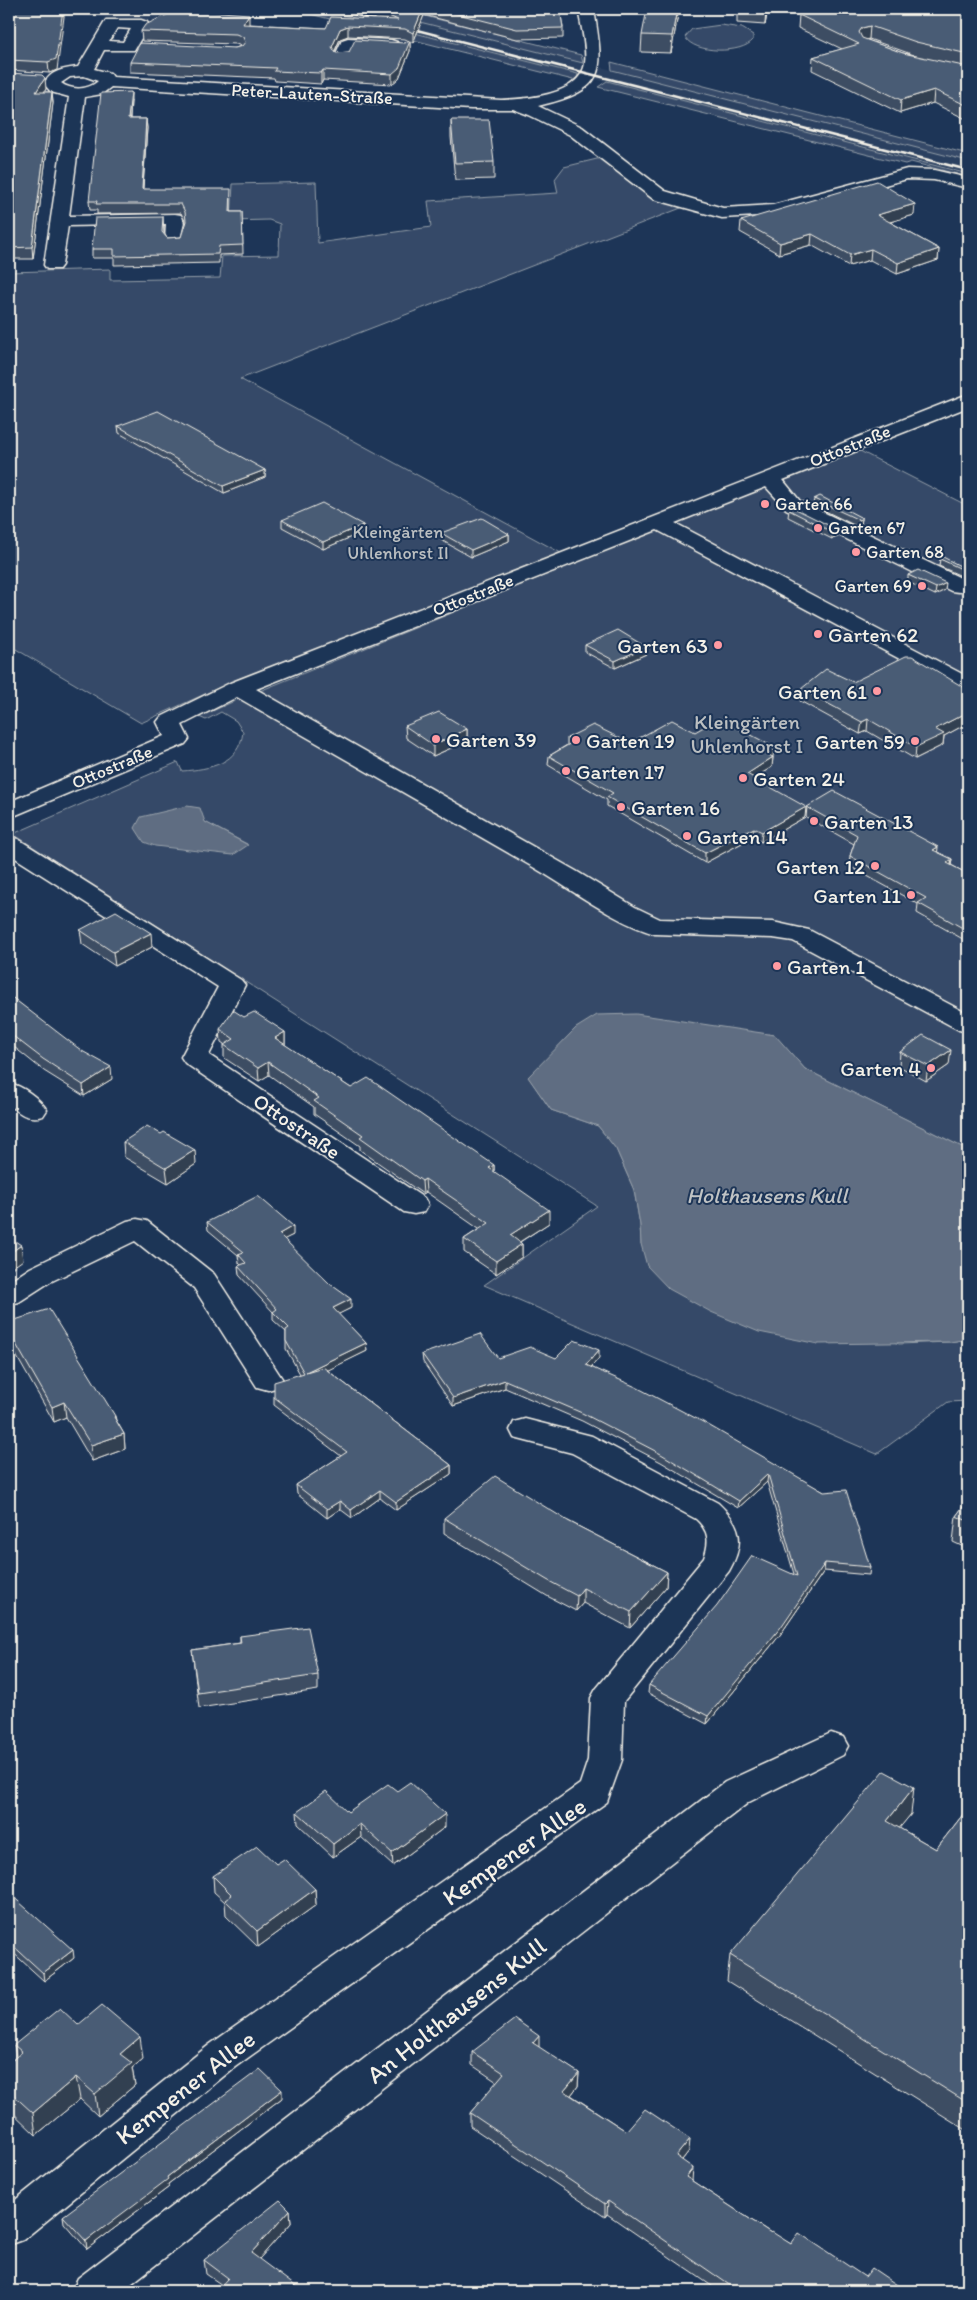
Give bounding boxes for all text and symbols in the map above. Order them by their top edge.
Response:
street label: Peter-Lauten-Straße [231,79,393,109]
street label: Ottostraße [806,420,894,472]
place label: Garten 66 [775,493,853,515]
marker: Garten 66 [759,498,771,510]
place label: Garten 67 [828,517,905,539]
park label: Kleingärten Uhlenhorst II [347,521,449,564]
marker: Garten 67 [812,522,824,534]
place label: Garten 68 [866,541,944,563]
marker: Garten 68 [850,546,862,558]
street label: Ottostraße [429,569,517,621]
place label: Garten 69 [835,575,912,597]
marker: Garten 69 [916,580,928,592]
place label: Garten 62 [828,622,918,647]
marker: Garten 62 [812,628,824,640]
place label: Garten 63 [617,633,708,658]
marker: Garten 63 [712,639,724,651]
place label: Garten 61 [778,679,867,704]
marker: Garten 61 [871,685,883,697]
park label: Kleingärten Uhlenhorst I [691,709,803,758]
place label: Garten 39 [446,727,537,752]
place label: Garten 19 [586,728,675,753]
place label: Garten 59 [815,729,905,754]
marker: Garten 39 [430,733,442,745]
marker: Garten 19 [570,734,582,746]
marker: Garten 59 [909,735,921,747]
street label: Ottostraße [68,740,156,794]
place label: Garten 17 [576,759,664,784]
marker: Garten 17 [560,765,572,777]
place label: Garten 24 [753,766,845,791]
marker: Garten 24 [737,772,749,784]
place label: Garten 16 [631,795,720,820]
marker: Garten 16 [615,801,627,813]
place label: Garten 13 [824,809,913,834]
marker: Garten 13 [808,815,820,827]
place label: Garten 14 [697,824,788,849]
marker: Garten 14 [681,830,693,842]
place label: Garten 12 [776,854,865,879]
marker: Garten 12 [869,860,881,872]
place label: Garten 11 [813,883,901,908]
marker: Garten 11 [905,889,917,901]
place label: Garten 1 [787,954,865,979]
marker: Garten 1 [771,960,783,972]
place label: Garten 4 [840,1056,921,1081]
marker: Garten 4 [925,1062,937,1074]
street label: Ottostraße [249,1088,345,1164]
water label: Holthausens Kull [686,1182,849,1209]
street label: Kempener Allee [436,1790,592,1912]
street label: An Holthausens Kull [360,1931,552,2089]
street label: Kempener Allee [109,2023,261,2151]

